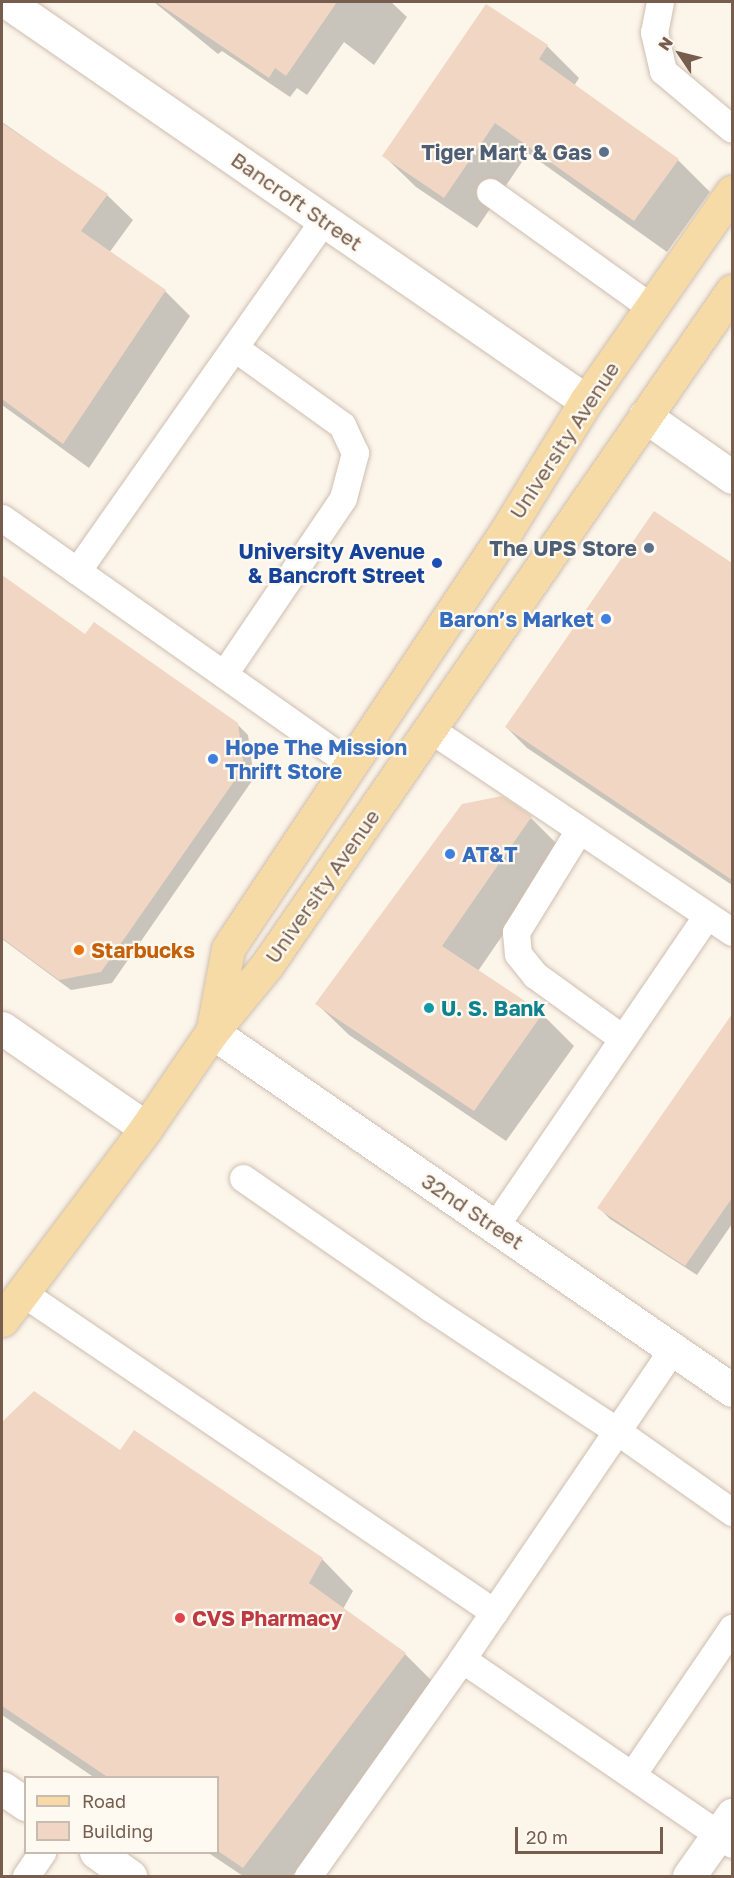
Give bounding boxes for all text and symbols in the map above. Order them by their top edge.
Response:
north arrow [650,24,710,84]
text: N [654,33,677,54]
place label: Tiger Mart & Gas [421,139,592,165]
marker: Tiger Mart & Gas [597,145,611,159]
street label: Bancroft Street [227,146,367,256]
street label: University Avenue [504,357,624,523]
place label: The UPS Store [489,535,637,561]
place label: University Avenue & Bancroft Street [239,538,425,588]
marker: The UPS Store [642,541,656,555]
marker: University Avenue & Bancroft Street [430,556,444,570]
place label: Baron’s Market [439,606,594,632]
marker: Baron’s Market [599,612,613,626]
place label: Hope The Mission Thrift Store [225,734,407,784]
marker: Hope The Mission Thrift Store [206,752,220,766]
street label: University Avenue [259,804,385,968]
place label: AT&T [462,841,518,867]
marker: AT&T [443,847,457,861]
place label: Starbucks [91,937,195,963]
marker: Starbucks [72,943,86,957]
place label: U. S. Bank [441,995,545,1021]
marker: U. S. Bank [422,1001,436,1015]
street label: 32nd Street [417,1168,529,1254]
place label: CVS Pharmacy [192,1605,342,1631]
marker: CVS Pharmacy [173,1611,187,1625]
legend [24,1776,219,1854]
text: Road [82,1790,126,1812]
scale bar [518,1815,666,1853]
text: Building [82,1820,153,1842]
text: 20 m [526,1826,568,1848]

